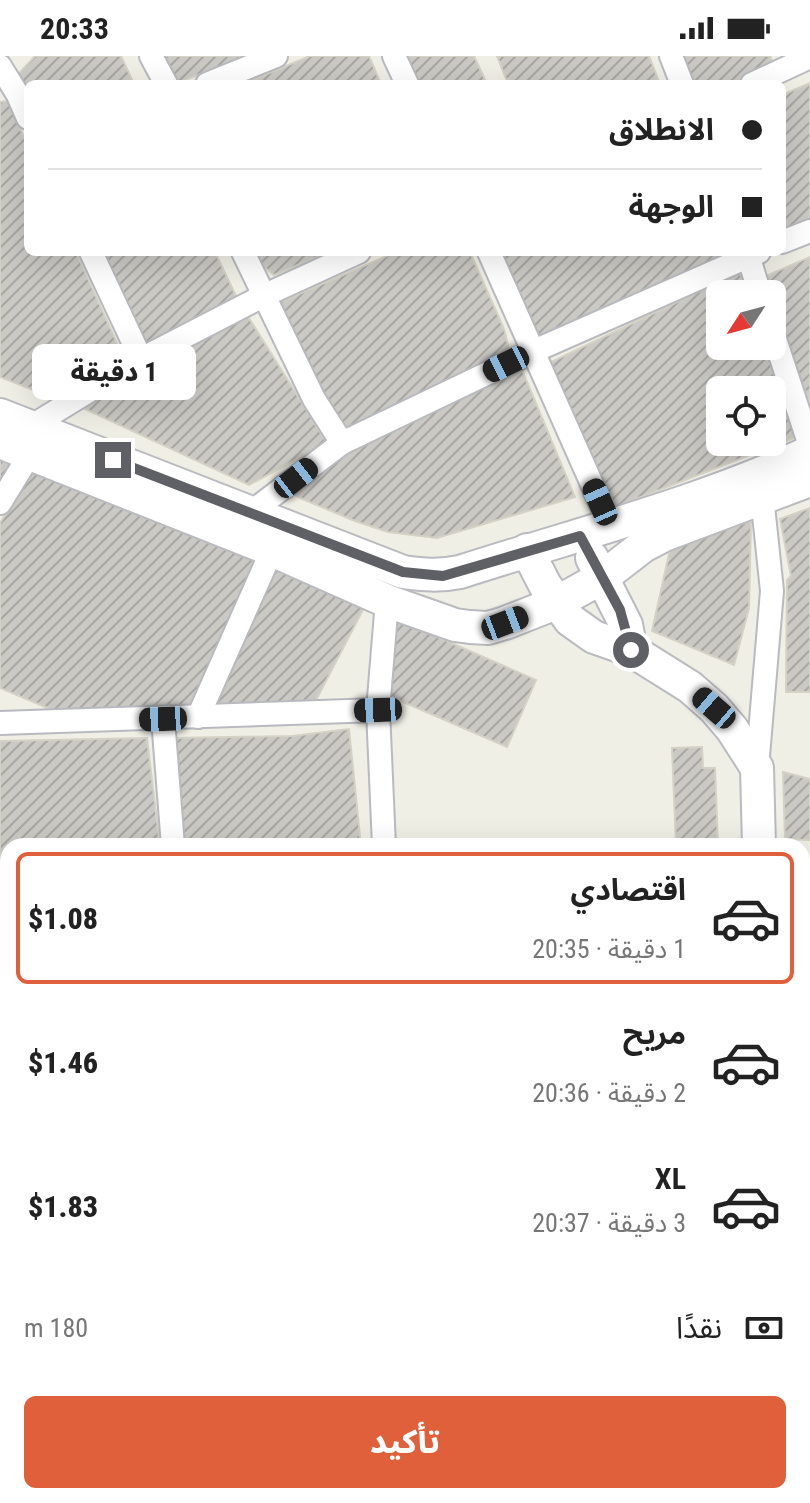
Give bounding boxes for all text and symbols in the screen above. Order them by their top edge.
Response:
text: 20:33 [40,11,109,46]
text: الانطلاق [609,112,714,147]
text: الوجهة [629,189,714,224]
north arrow [706,280,786,360]
map controls [706,280,786,456]
car [479,343,533,385]
callout: 1 دقيقة [31,344,195,400]
text: 1 دقيقة [70,357,158,387]
button: locate [706,376,786,456]
route end [95,442,131,478]
car [270,454,322,502]
car [579,475,621,529]
car [478,603,532,643]
route start [613,632,649,668]
car [688,683,740,733]
car [354,697,402,723]
car [139,706,187,732]
text: اقتصادي [571,872,686,907]
icon: car [710,882,782,954]
text: $1.08 [28,901,98,936]
text: 1 دقيقة · 20:35 [532,934,686,964]
text: مريح [623,1016,686,1051]
icon: car [710,1026,782,1098]
text: $1.46 [28,1045,98,1080]
text: 2 دقيقة · 20:36 [532,1078,686,1108]
text: XL [655,1161,686,1196]
icon: car [710,1170,782,1242]
text: $1.83 [28,1189,98,1224]
text: 3 دقيقة · 20:37 [532,1208,686,1238]
icon: cash [742,1306,786,1350]
text: نقدًا [676,1310,722,1345]
text: 180 m [24,1313,88,1343]
button: تأكيد [24,1396,786,1488]

